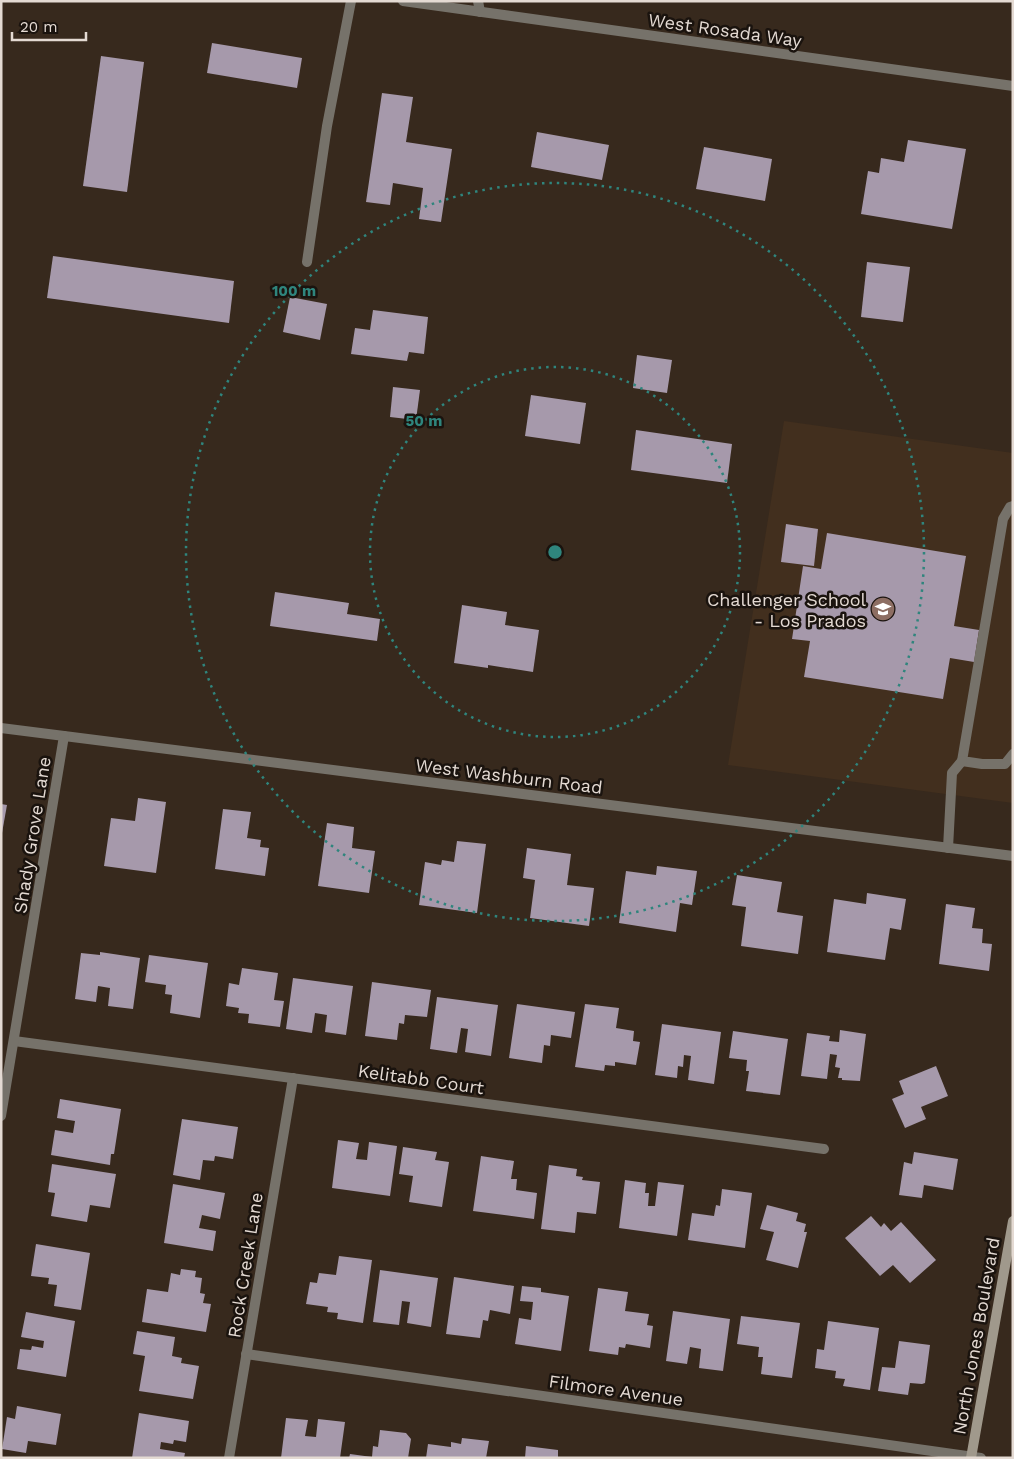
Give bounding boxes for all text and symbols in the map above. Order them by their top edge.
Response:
street label: West Rosada Way [647,9,804,51]
scale bar [12,10,86,42]
text: 20 m [20,18,58,36]
text: 100 m [272,282,316,300]
text: 50 m [406,412,442,430]
centre of rings [546,543,564,561]
place label: Challenger School - Los Prados [707,589,866,631]
school or university icon: Challenger School - Los Prados [870,596,896,622]
street label: West Washburn Road [414,754,604,798]
street label: Shady Grove Lane [9,755,55,915]
street label: Kelitabb Court [357,1060,486,1098]
street label: Rock Creek Lane [223,1191,267,1339]
street label: North Jones Boulevard [948,1236,1004,1436]
street label: Filmore Avenue [547,1370,685,1410]

